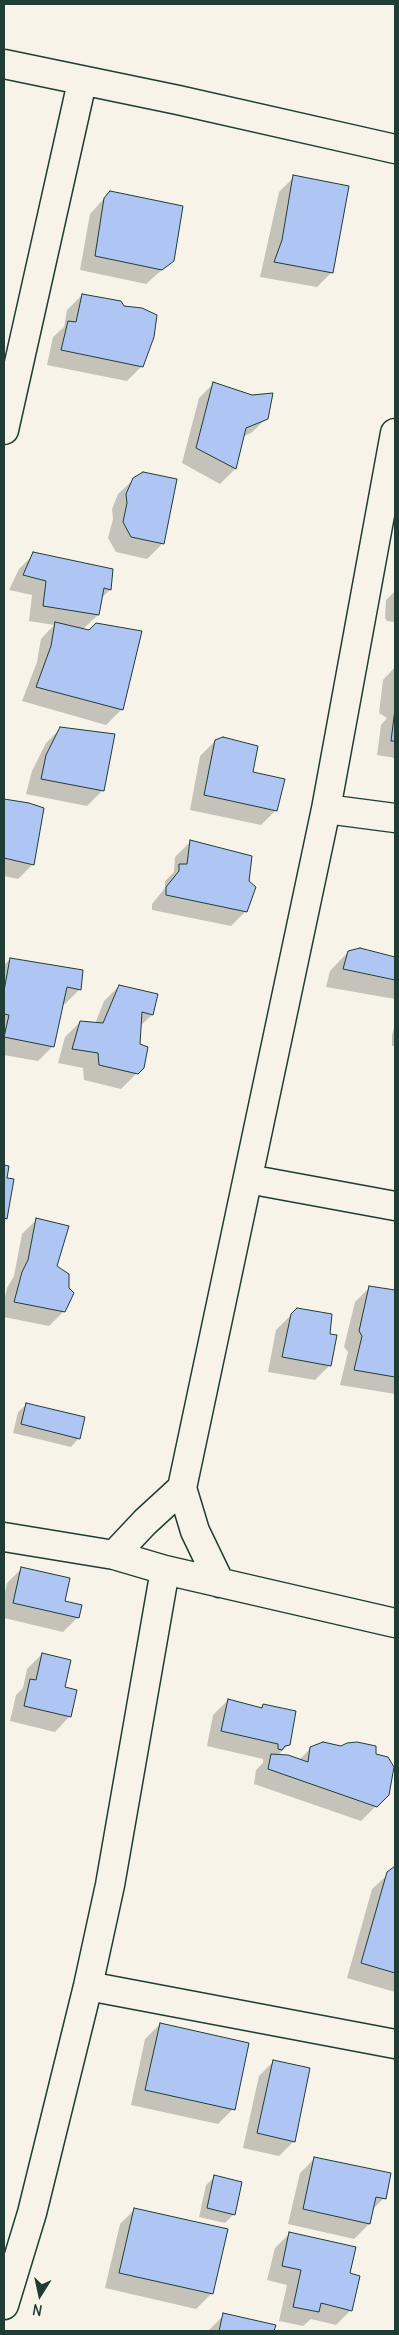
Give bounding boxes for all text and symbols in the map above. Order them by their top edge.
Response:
north arrow [15,2270,65,2320]
text: N [31,2300,44,2319]

